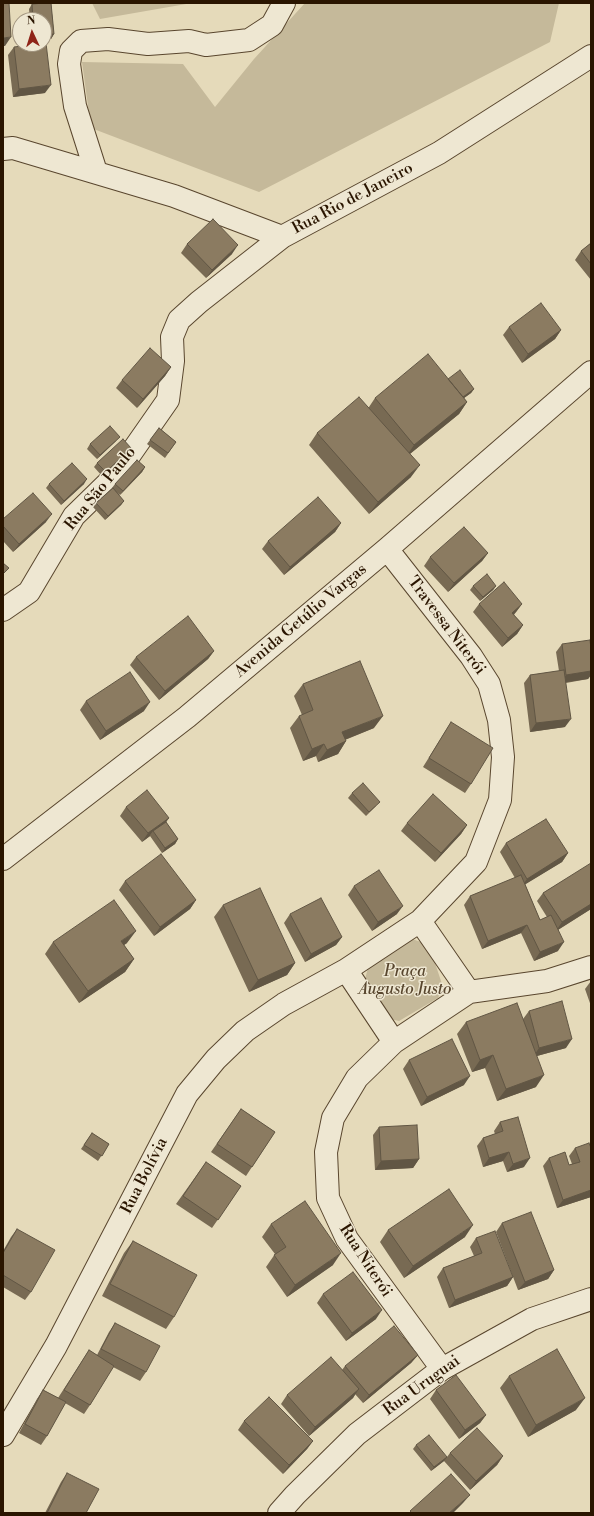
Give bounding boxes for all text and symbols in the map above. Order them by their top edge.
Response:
north arrow [12,12,52,52]
text: N [26,14,36,28]
street label: Rua Rio de Janeiro [289,159,417,239]
street label: Rua São Paulo [61,443,141,535]
street label: Avenida Getúlio Vargas [231,560,371,682]
street label: Travessa Niterói [403,573,489,679]
park label: Praça Augusto Justo [359,962,451,1000]
street label: Rua Bolívia [118,1135,172,1217]
street label: Rua Niterói [334,1221,396,1301]
street label: Rua Uruguai [380,1352,464,1420]

